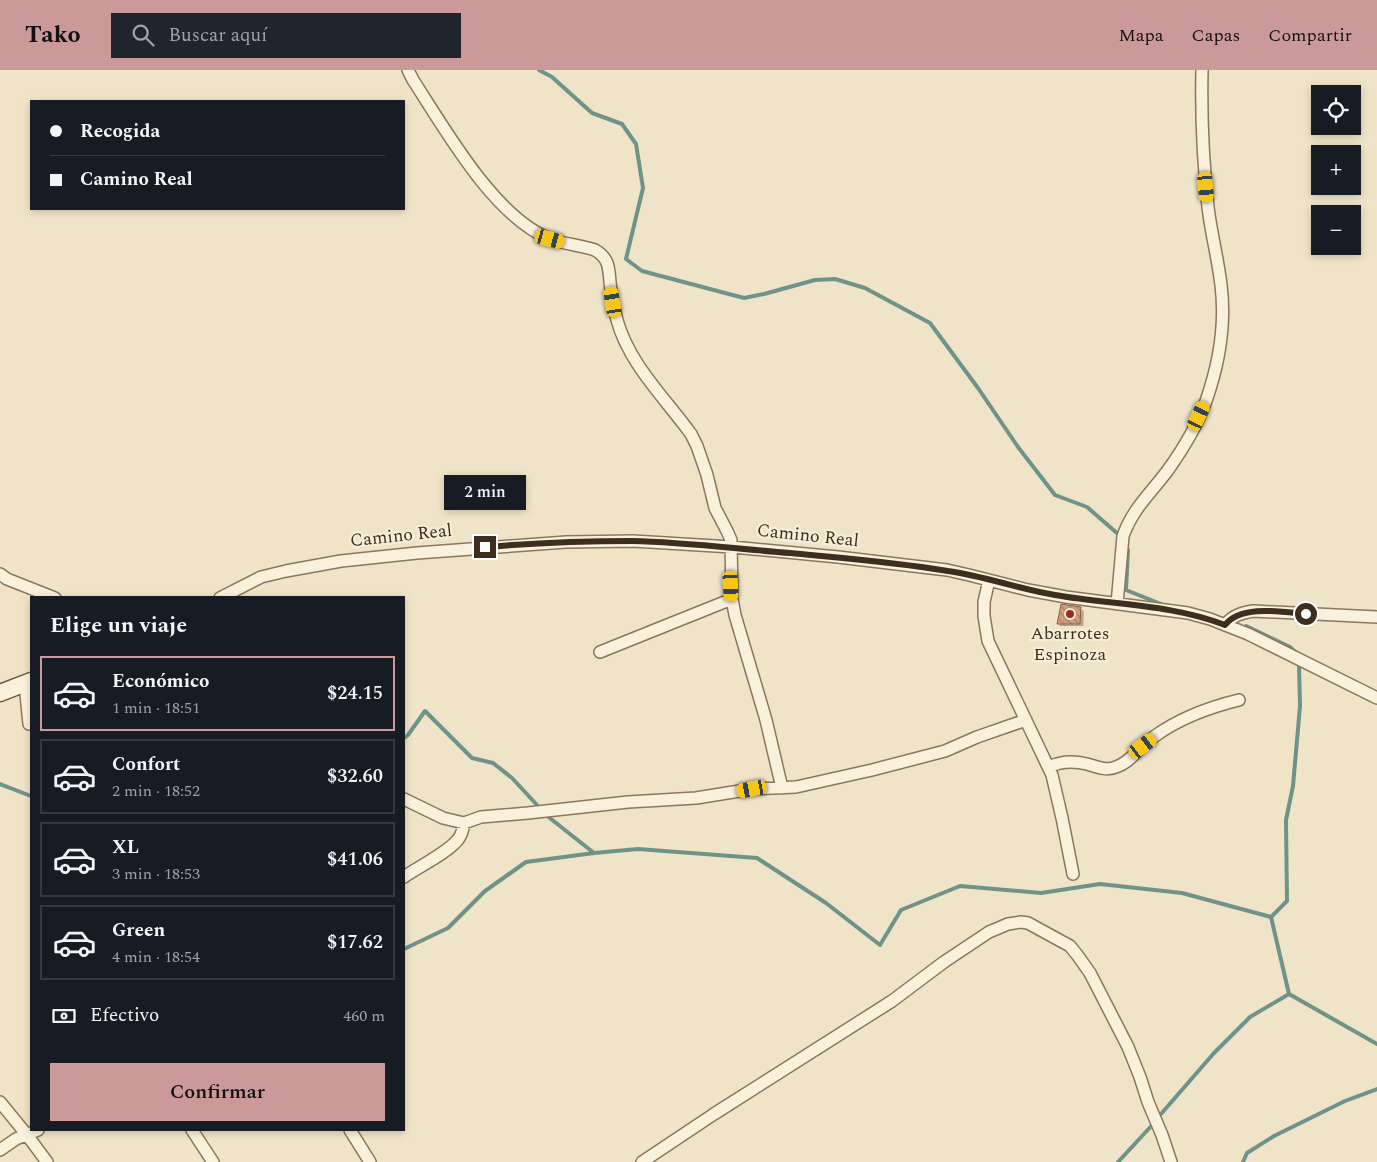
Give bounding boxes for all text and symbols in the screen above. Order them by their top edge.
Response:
search box [111,13,461,58]
text: Tako [25,17,81,53]
icon: search [129,21,157,49]
text: Buscar aquí [169,21,267,50]
text: Mapa [1118,22,1164,49]
text: Capas [1192,22,1240,49]
text: Compartir [1268,22,1352,49]
map controls [1311,85,1361,255]
button: locate [1311,85,1361,135]
text: Recogida [80,117,160,146]
button: + [1311,145,1361,195]
text: Camino Real [80,165,193,194]
car [1197,171,1214,203]
button: − [1311,205,1361,255]
car [533,228,566,250]
car [603,286,622,318]
car [1185,399,1212,433]
callout: 2 min [444,474,526,510]
text: 2 min [464,480,506,504]
street label: Camino Real [349,517,453,554]
street label: Camino Real [756,517,860,554]
route end [474,536,496,558]
car [722,571,739,601]
route start [1295,603,1317,625]
marker: Abarrotes Espinoza [1064,608,1076,620]
text: Elige un viaje [50,609,187,642]
place label: Abarrotes Espinoza [1031,620,1109,668]
text: Económico [112,667,209,696]
icon: car [52,671,97,716]
text: $24.15 [327,679,383,708]
text: 1 min · 18:51 [112,696,200,720]
car [1126,731,1159,761]
text: Confort [112,750,180,779]
icon: car [52,754,97,799]
text: $32.60 [327,762,383,791]
text: 2 min · 18:52 [112,779,200,803]
car [735,779,768,799]
text: XL [112,833,139,862]
icon: car [52,837,97,882]
text: $41.06 [327,845,383,874]
text: 3 min · 18:53 [112,862,200,886]
text: Green [112,916,165,945]
icon: car [52,920,97,965]
text: $17.62 [327,928,383,957]
text: 4 min · 18:54 [112,945,200,969]
text: Efectivo [90,1001,159,1030]
icon: cash [50,1002,78,1030]
text: 460 m [343,1004,385,1028]
button: Confirmar [50,1063,385,1121]

